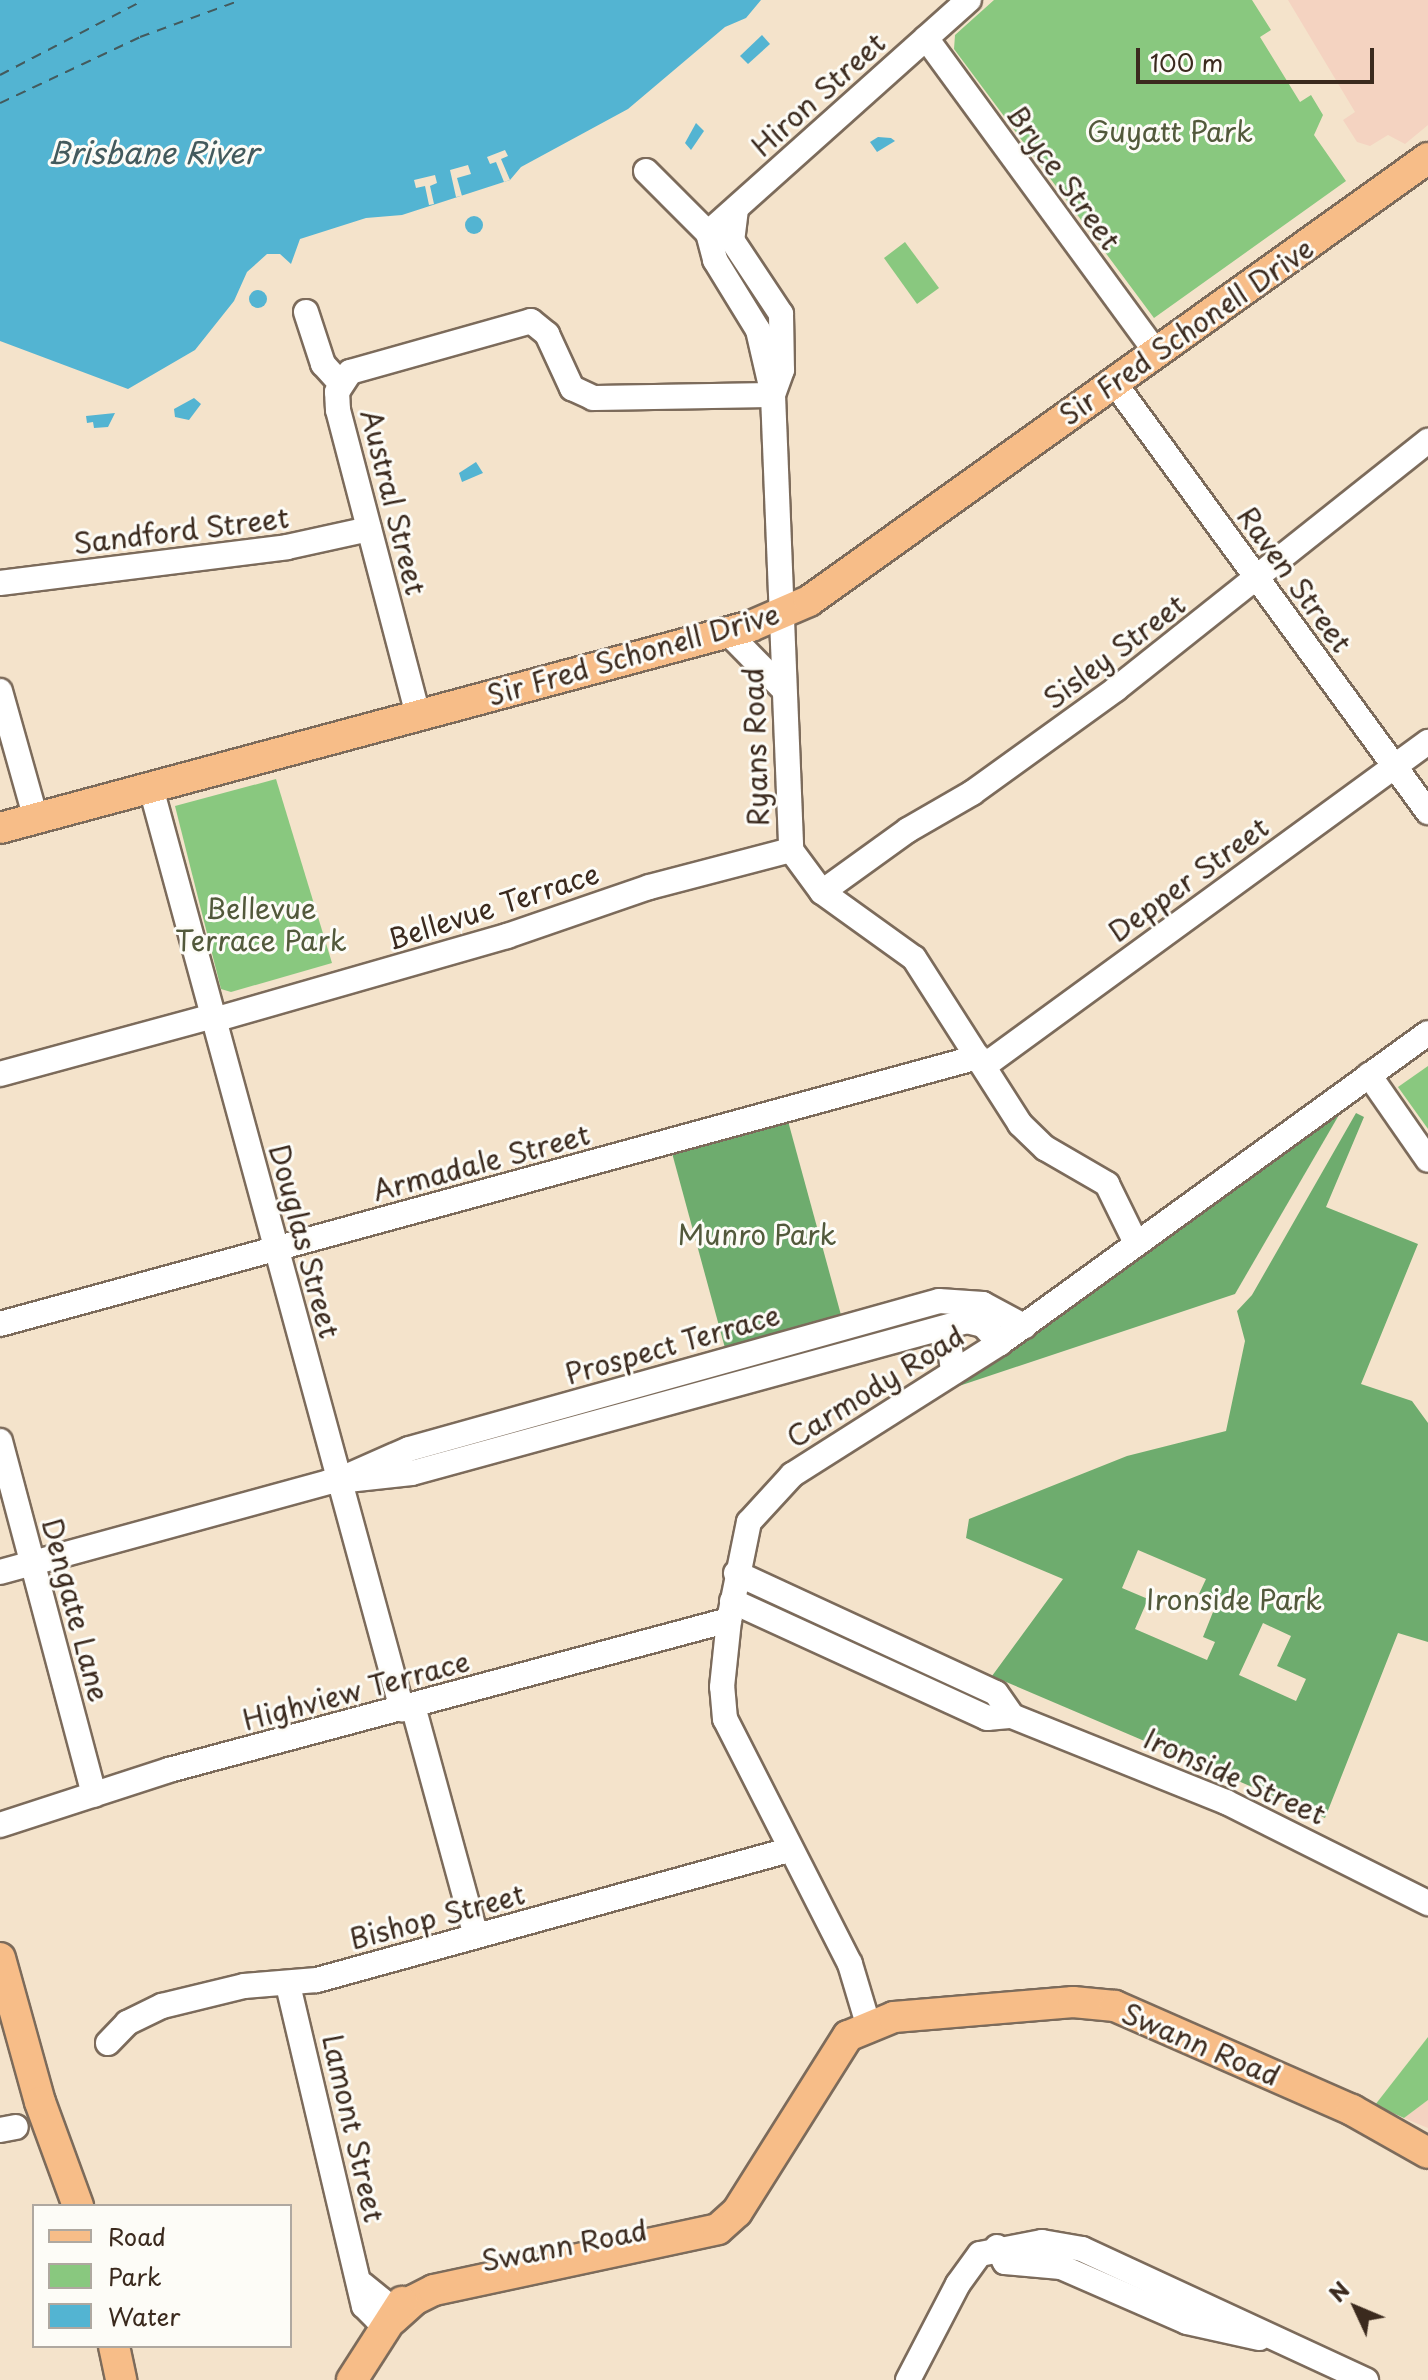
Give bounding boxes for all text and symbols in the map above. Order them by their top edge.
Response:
street label: Hiron Street [745,26,891,162]
scale bar [1140,32,1378,82]
text: 100 m [1150,44,1223,80]
street label: Bryce Street [1000,98,1128,256]
park label: Guyatt Park [1087,114,1253,148]
water label: Brisbane River [47,134,259,170]
street label: Sir Fred Schonell Drive [1051,229,1321,433]
street label: Austral Street [355,405,433,599]
street label: Raven Street [1230,499,1360,659]
street label: Sandford Street [71,500,291,560]
street label: Sisley Street [1036,586,1192,716]
street label: Sir Fred Schonell Drive [481,596,785,712]
street label: Ryans Road [735,667,775,827]
street label: Depper Street [1101,809,1275,949]
street label: Bellevue Terrace [382,856,604,956]
park label: Bellevue Terrace Park [175,891,347,957]
street label: Armadale Street [368,1117,594,1207]
street label: Douglas Street [263,1140,347,1342]
park label: Munro Park [677,1217,837,1251]
street label: Prospect Terrace [559,1297,785,1391]
street label: Carmody Road [781,1318,969,1454]
street label: Dengate Lane [35,1515,117,1705]
park label: Ironside Park [1146,1582,1322,1616]
street label: Highview Terrace [240,1644,472,1736]
street label: Ironside Street [1138,1720,1332,1832]
street label: Bishop Street [345,1876,529,1956]
street label: Swann Road [1117,1996,1285,2092]
street label: Lamont Street [316,2031,392,2225]
legend [32,2204,292,2348]
street label: Swann Road [478,2212,650,2278]
text: Road [108,2218,166,2254]
text: Park [108,2258,162,2294]
north arrow [1316,2268,1396,2348]
text: N [1320,2273,1356,2309]
text: Water [108,2298,180,2334]

